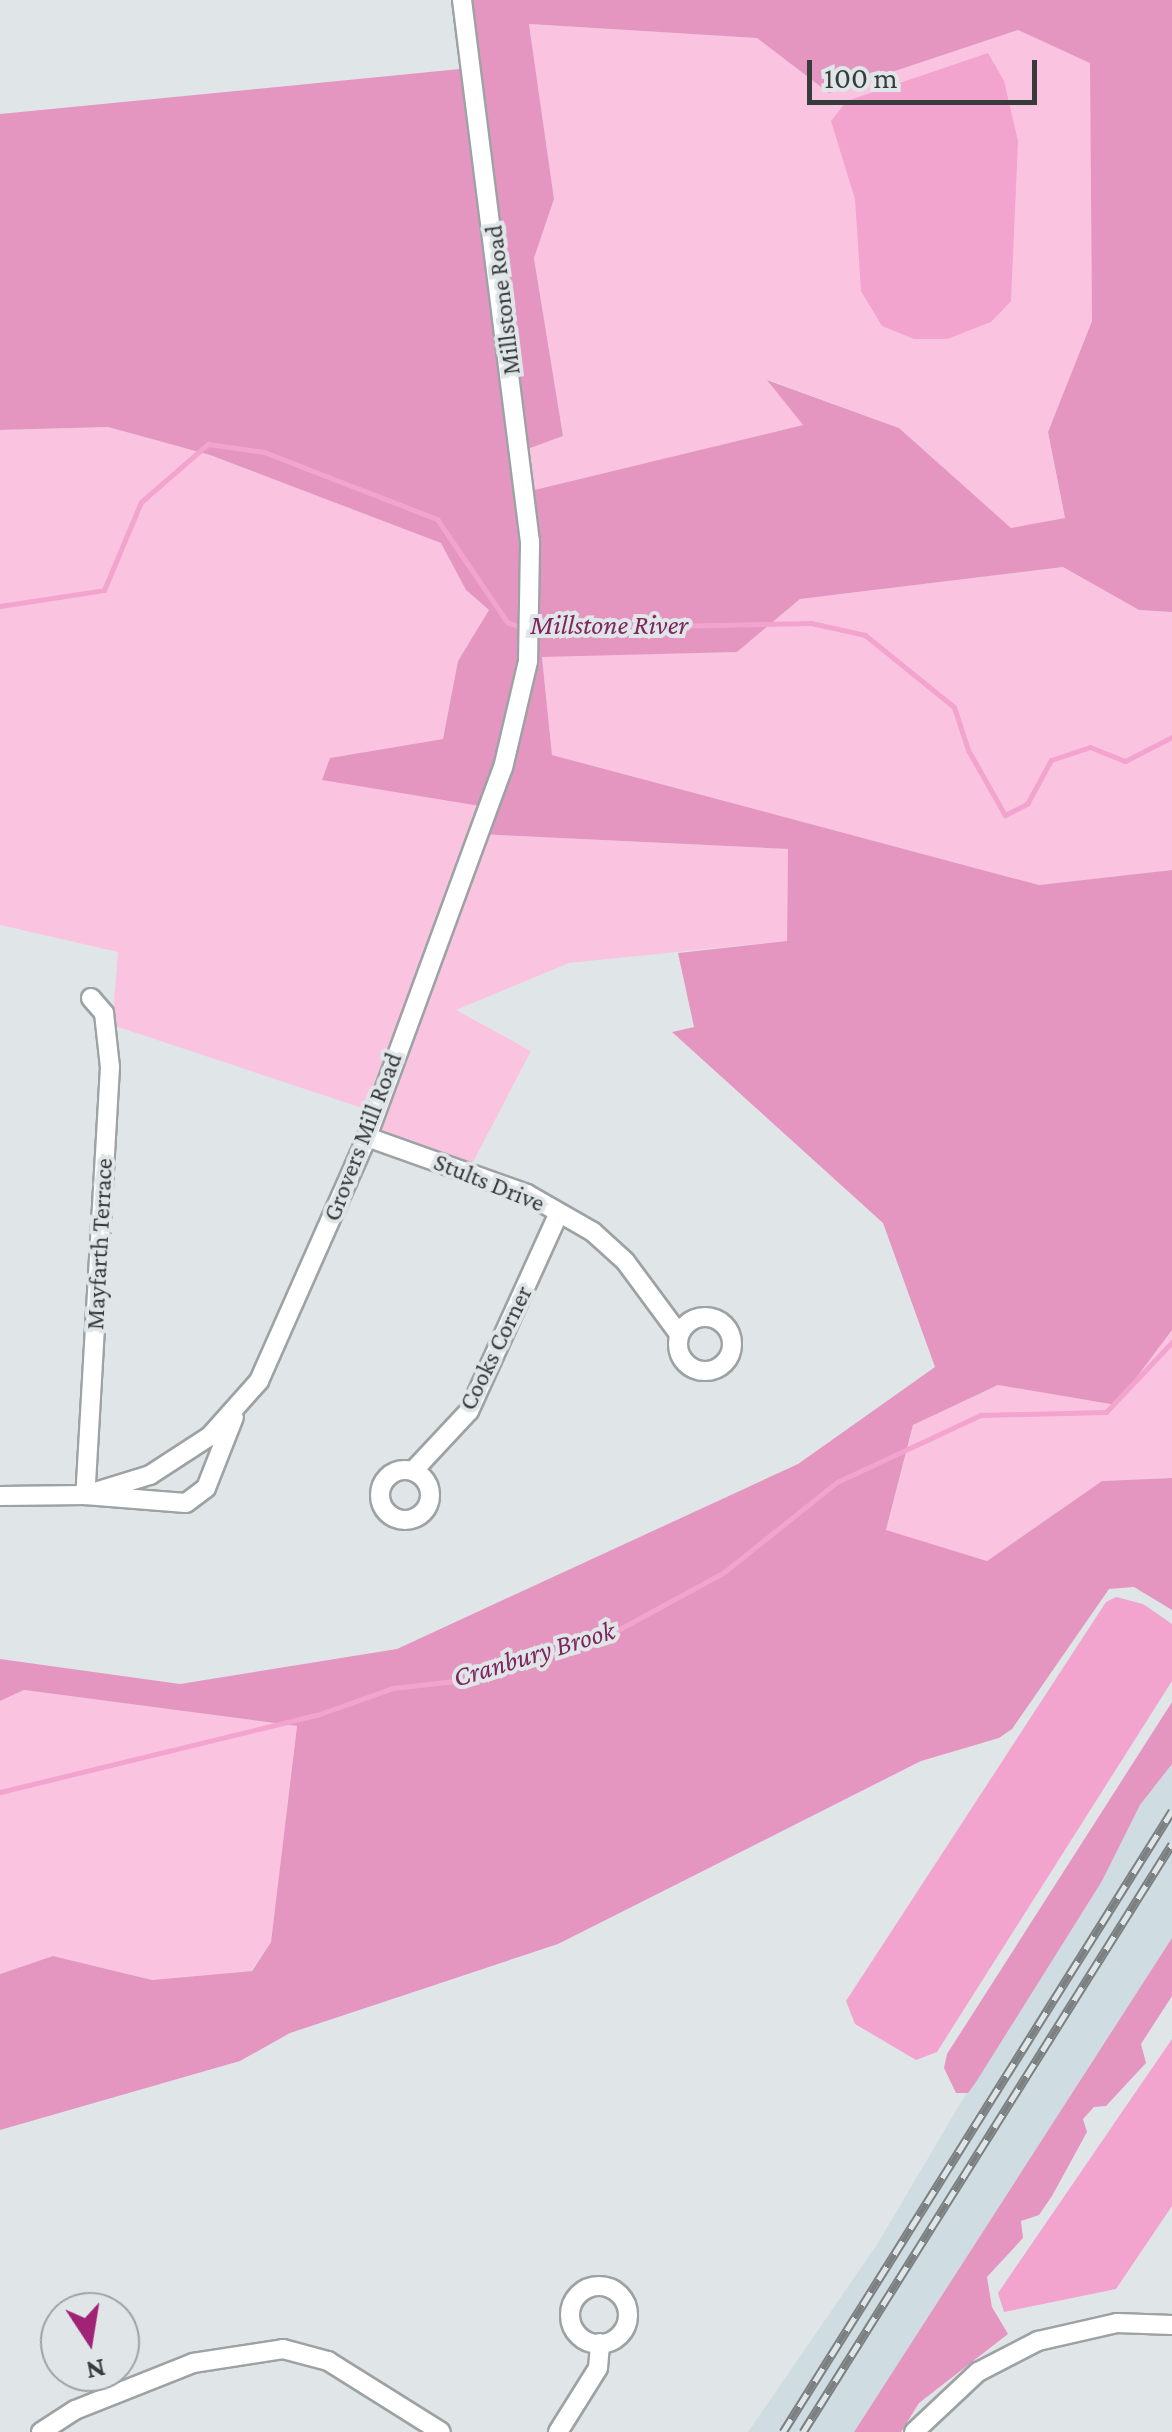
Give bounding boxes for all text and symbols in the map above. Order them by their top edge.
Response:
scale bar [812,40,1042,102]
text: 100 m [824,61,898,94]
street label: Millstone Road [479,223,527,377]
water label: Millstone River [530,608,688,642]
street label: Grovers Mill Road [317,1049,409,1225]
street label: Stults Drive [429,1147,549,1219]
street label: Mayfarth Terrace [81,1157,119,1331]
street label: Cooks Corner [453,1281,539,1415]
water label: Cranbury Brook [449,1613,619,1695]
north arrow [40,2292,140,2392]
text: N [83,2353,108,2387]

